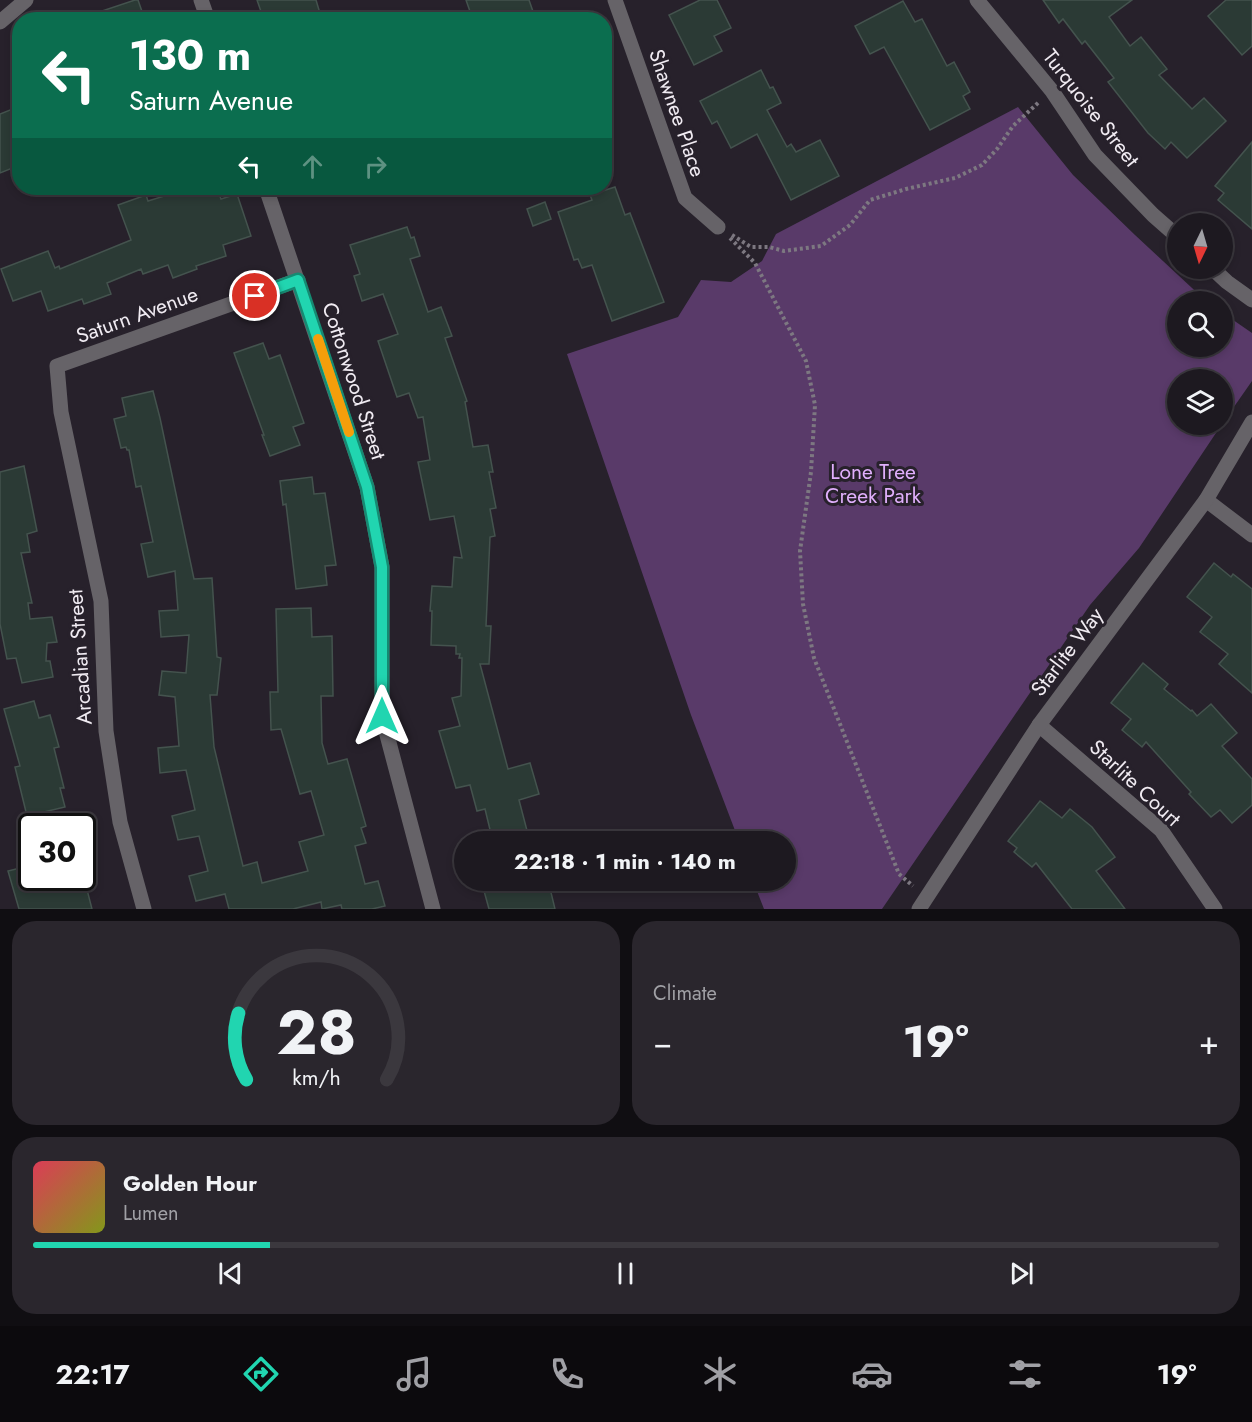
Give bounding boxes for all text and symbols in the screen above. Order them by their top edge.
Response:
text: 130 m [129,25,251,86]
icon: left [30,36,108,114]
street label: Turquoise Street [1036,43,1146,173]
street label: Shawnee Place [641,45,713,181]
text: Saturn Avenue [129,81,293,120]
icon: left [233,150,266,183]
icon: ahead [296,150,329,183]
icon: right [359,150,392,183]
north arrow [1167,213,1233,279]
map controls [1167,213,1233,435]
pin [229,270,280,321]
street label: Saturn Avenue [72,279,202,351]
icon: arrive [238,279,271,312]
button: search [1167,291,1233,357]
street label: Cottonwood Street [314,299,394,463]
button: layers [1167,369,1233,435]
park label: Lone Tree Creek Park [825,457,922,511]
street label: Arcadian Street [60,588,100,726]
street label: Starlite Way [1024,601,1111,703]
position arrow [350,684,414,748]
street label: Starlite Court [1083,733,1187,833]
speed limit sign: 30 [18,813,96,891]
text: 22:18 · 1 min · 140 m [514,845,736,877]
text: Climate [653,979,717,1008]
text: 28 [276,987,356,1077]
text: 19° [902,1009,969,1074]
text: − [653,1019,672,1066]
text: + [1199,1019,1219,1066]
text: km/h [292,1062,340,1093]
text: Golden Hour [123,1167,257,1199]
text: Lumen [123,1199,179,1228]
icon: previous [214,1257,247,1290]
icon: pause [609,1257,642,1290]
icon: next [1005,1257,1038,1290]
icon: directions [240,1353,282,1395]
icon: music [393,1353,435,1395]
icon: phone [546,1353,588,1395]
icon: climate [699,1353,741,1395]
icon: car [851,1353,893,1395]
icon: filters [1004,1353,1046,1395]
text: 22:17 [55,1355,130,1394]
text: 19° [1157,1355,1197,1394]

